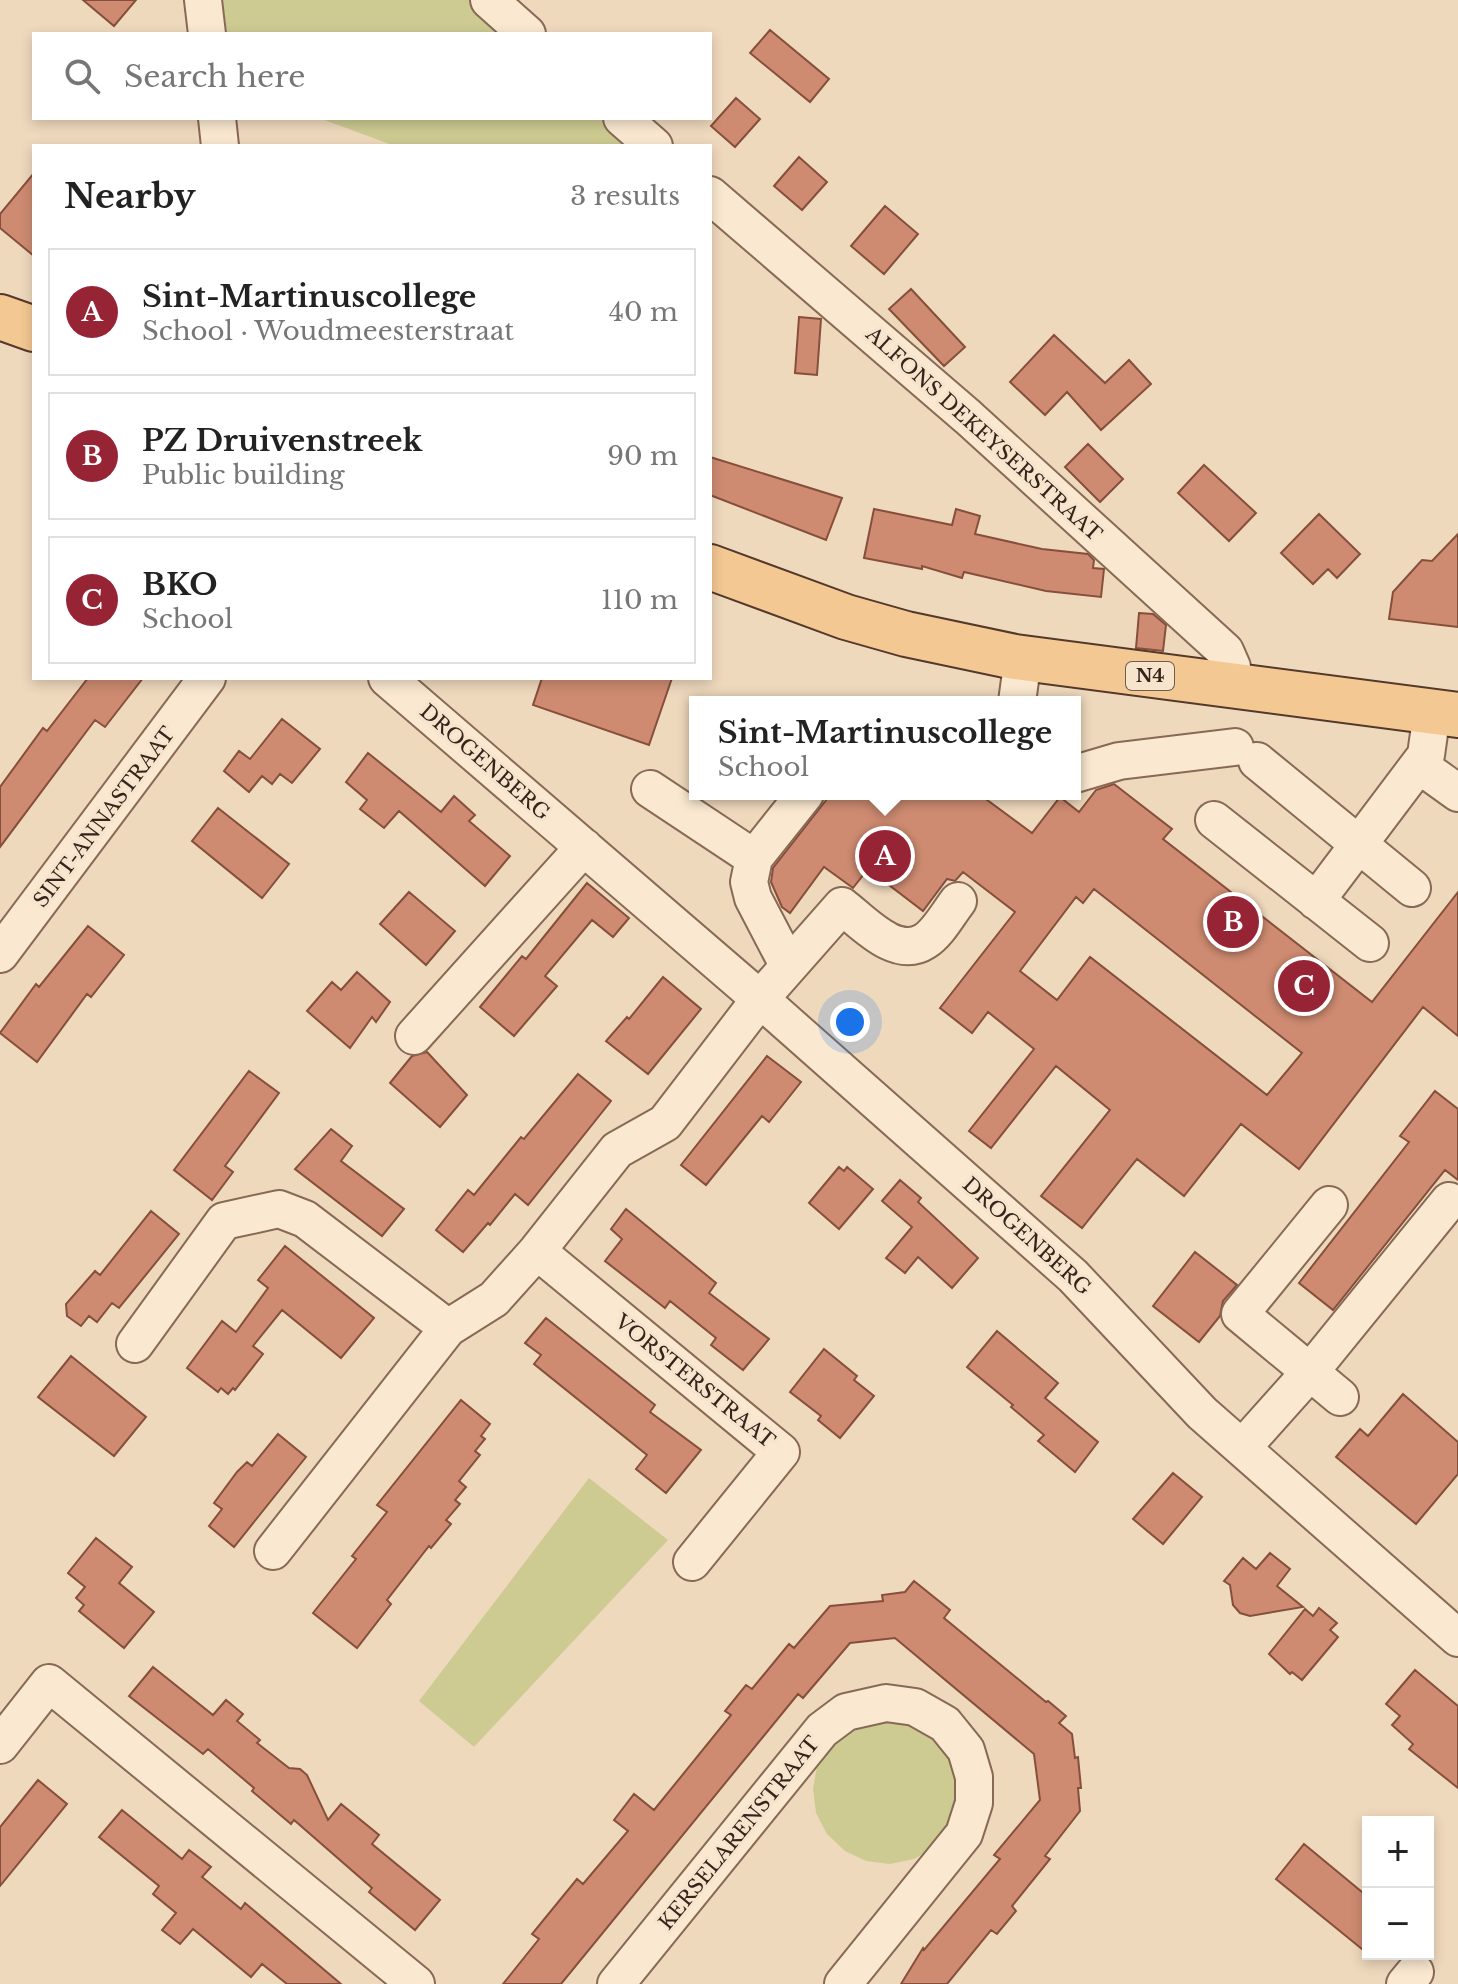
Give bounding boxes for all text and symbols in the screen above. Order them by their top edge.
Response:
search box [32,32,712,120]
icon: search [60,54,104,98]
text: Search here [124,58,305,95]
text: Nearby [64,175,196,217]
text: 3 results [570,180,680,212]
text: Sint-Martinuscollege [142,278,476,315]
text: A [81,296,103,328]
text: 40 m [609,296,678,328]
text: School · Woudmeesterstraat [142,315,514,347]
street label: ALFONS DEKEYSERSTRAAT [861,321,1107,546]
text: PZ Druivenstreek [142,422,422,459]
text: B [82,440,102,472]
text: 90 m [607,440,678,472]
text: Public building [142,459,345,491]
text: BKO [142,566,217,603]
text: C [81,584,103,616]
text: 110 m [601,584,678,616]
text: School [142,603,233,635]
road number: N4 [1126,662,1174,690]
popup [689,696,1081,800]
street label: DROGENBERG [415,699,555,825]
text: Sint-Martinuscollege [718,714,1052,751]
street label: SINT-ANNASTRAAT [28,722,180,912]
text: School [718,751,809,783]
pin: A [859,826,911,886]
pin: B [1207,892,1259,952]
pin: C [1278,956,1330,1016]
your location [830,1002,870,1042]
street label: DROGENBERG [958,1172,1096,1300]
street label: VORSTERSTRAAT [609,1309,780,1453]
street label: KERSELARENSTRAAT [654,1732,824,1934]
map controls [1362,1816,1434,1960]
button: + [1362,1816,1434,1888]
button: − [1362,1888,1434,1960]

